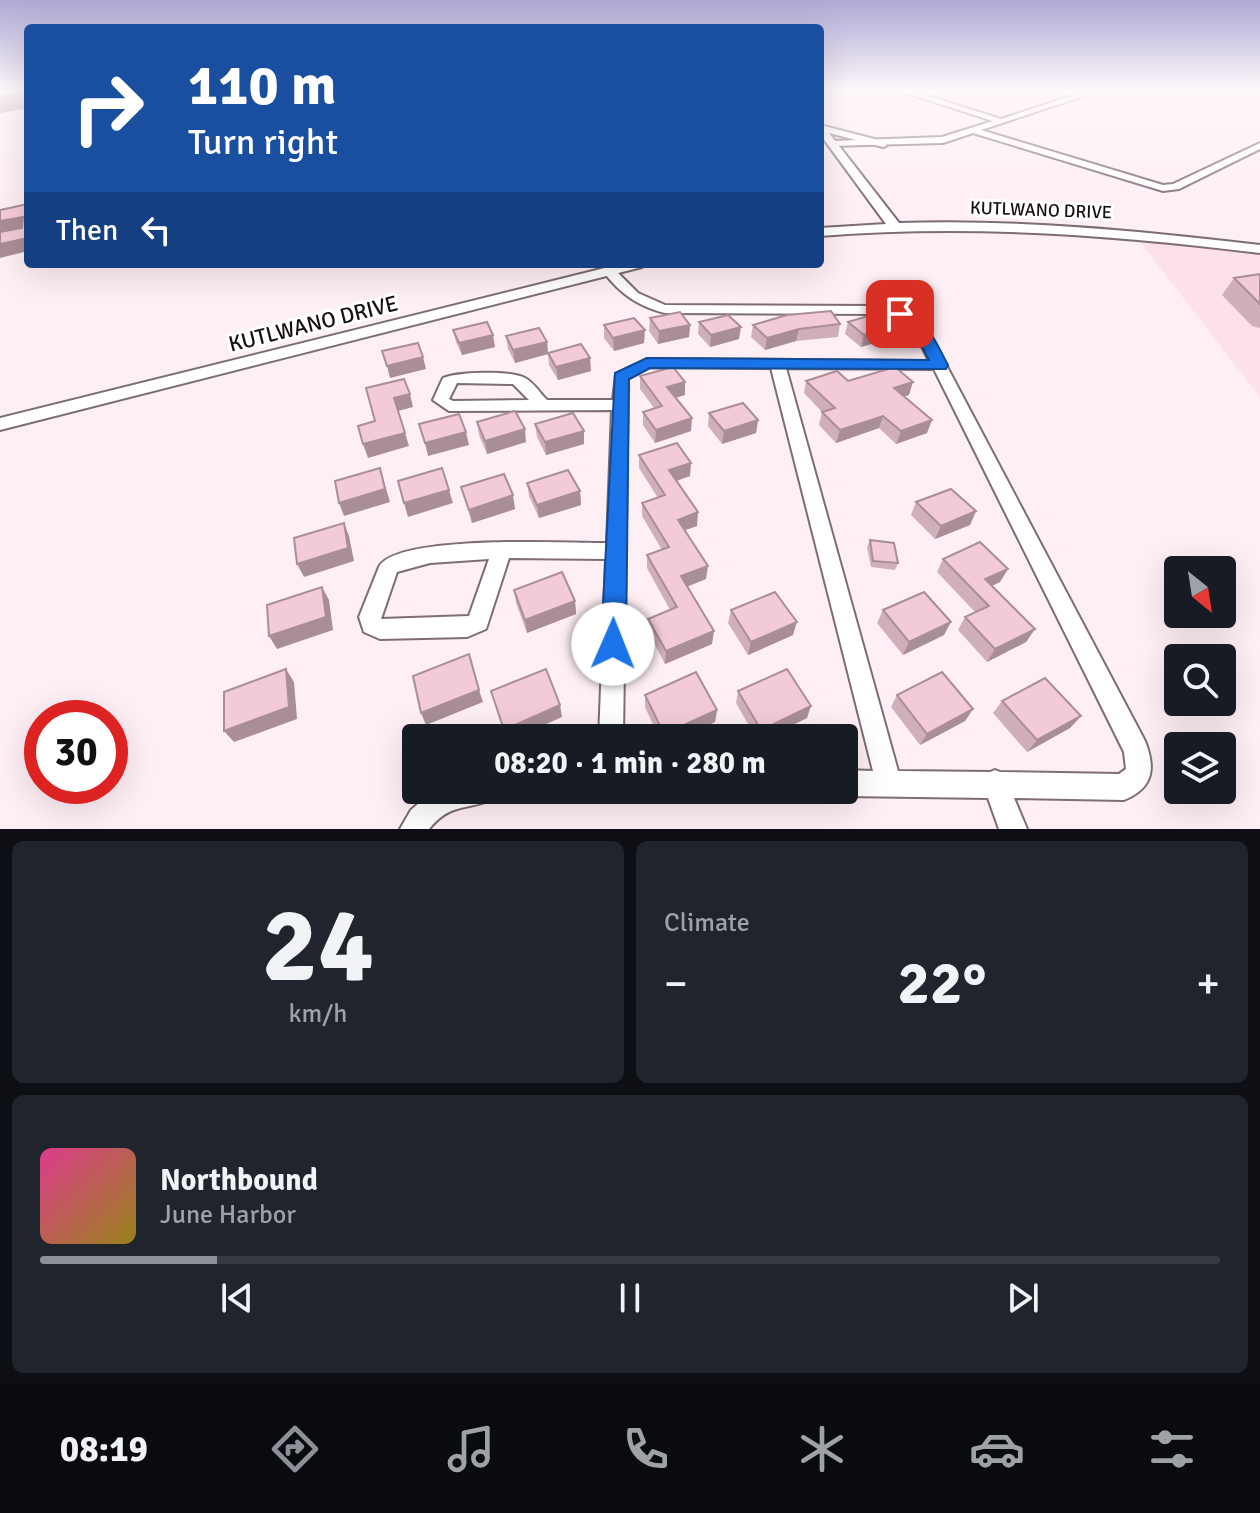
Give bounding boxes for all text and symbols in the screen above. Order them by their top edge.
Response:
text: 110 m [188,51,336,120]
icon: right [56,56,160,160]
text: Turn right [188,120,338,165]
street label: KUTLWANO DRIVE [970,197,1112,223]
icon: left [134,208,178,252]
text: Then [56,212,118,249]
pin [866,280,934,348]
street label: KUTLWANO DRIVE [226,289,401,358]
icon: arrive [878,292,922,336]
north arrow [1164,556,1236,628]
map controls [1164,556,1236,804]
position arrow [571,602,655,686]
button: search [1164,644,1236,716]
speed limit sign: 30 [24,700,128,804]
button: layers [1164,732,1236,804]
text: 08:20 · 1 min · 280 m [494,745,766,782]
text: 24 [262,882,374,1010]
text: Climate [664,907,750,939]
text: 22° [898,947,986,1021]
text: − [664,957,688,1011]
text: + [1196,957,1220,1011]
text: km/h [289,998,347,1030]
text: Northbound [160,1162,318,1199]
text: June Harbor [160,1199,296,1231]
icon: previous [215,1276,259,1320]
icon: pause [608,1276,652,1320]
icon: next [1001,1276,1045,1320]
icon: directions [267,1421,323,1477]
icon: music [443,1421,499,1477]
icon: phone [618,1421,674,1477]
icon: climate [794,1421,850,1477]
icon: car [969,1421,1025,1477]
icon: filters [1144,1421,1200,1477]
text: 08:19 [60,1427,148,1472]

